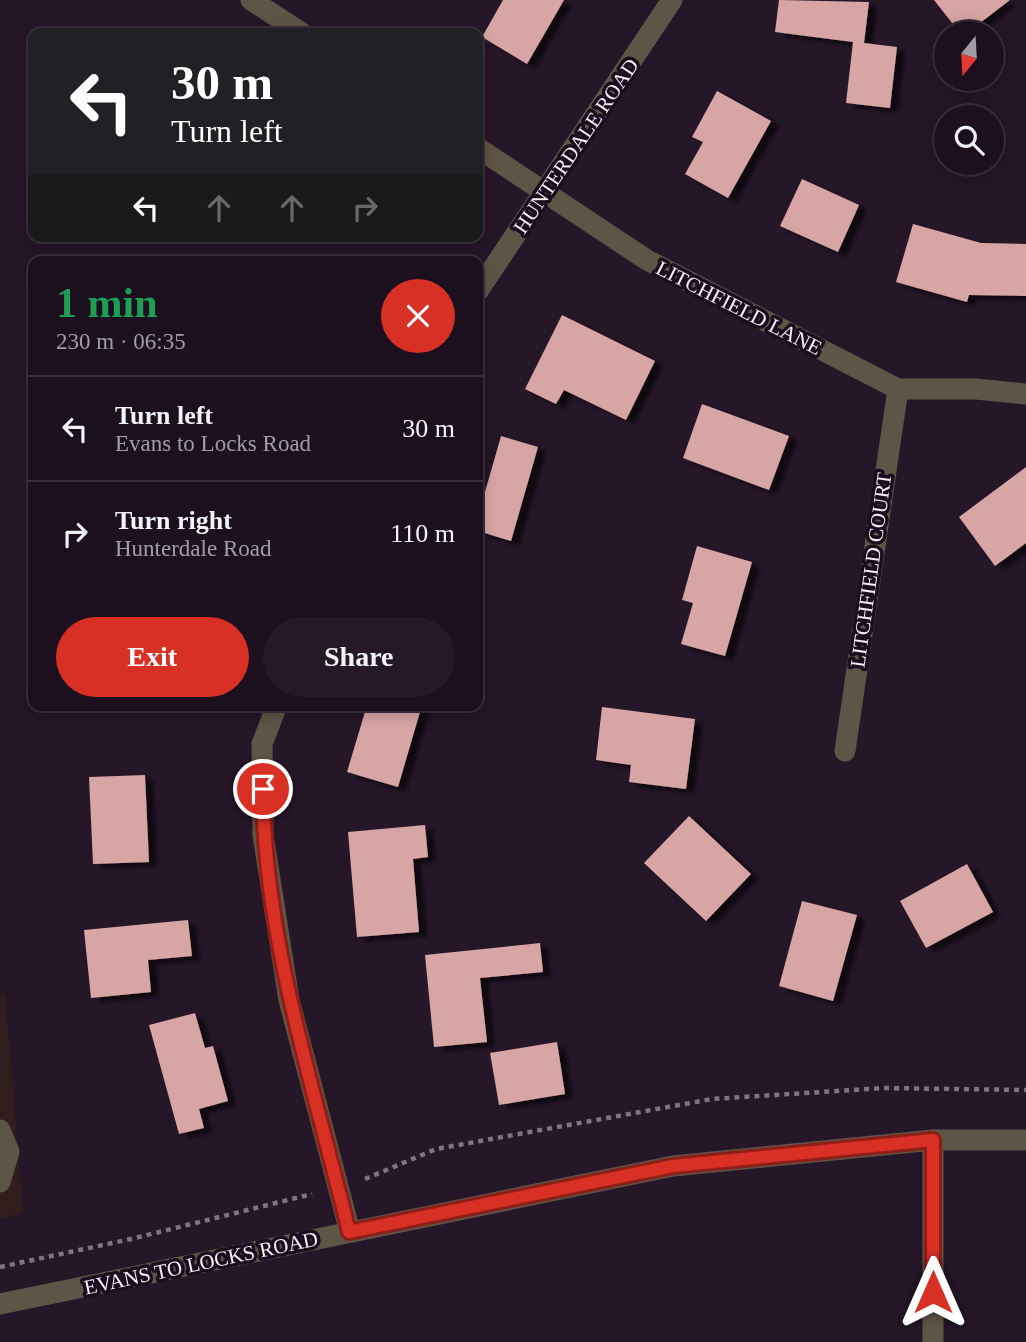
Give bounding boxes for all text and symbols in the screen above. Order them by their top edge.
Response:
north arrow [934,21,1004,91]
map controls [934,21,1004,175]
street label: HUNTERDALE ROAD [508,54,644,238]
text: 30 m [171,55,273,110]
icon: left [56,56,147,147]
button: search [934,105,1004,175]
text: Turn left [171,113,283,149]
icon: left [127,189,165,227]
icon: ahead [200,189,238,227]
icon: ahead [273,189,311,227]
icon: right [346,189,384,227]
street label: LITCHFIELD LANE [652,256,826,360]
button: close [381,279,455,353]
text: 1 min [56,280,158,326]
text: 230 m · 06:35 [56,329,186,354]
text: Turn left [115,401,213,430]
icon: left [56,410,94,448]
text: 30 m [402,414,455,443]
text: Evans to Locks Road [115,431,311,456]
street label: LITCHFIELD COURT [845,471,897,669]
text: Turn right [115,506,232,535]
icon: right [56,515,94,553]
text: 110 m [390,519,455,548]
text: Hunterdale Road [115,536,271,561]
button: Exit [56,617,249,697]
button: Share [263,617,455,697]
pin [233,759,293,819]
icon: arrive [244,770,282,808]
street label: EVANS TO LOCKS ROAD [82,1226,320,1300]
position arrow [896,1255,970,1329]

